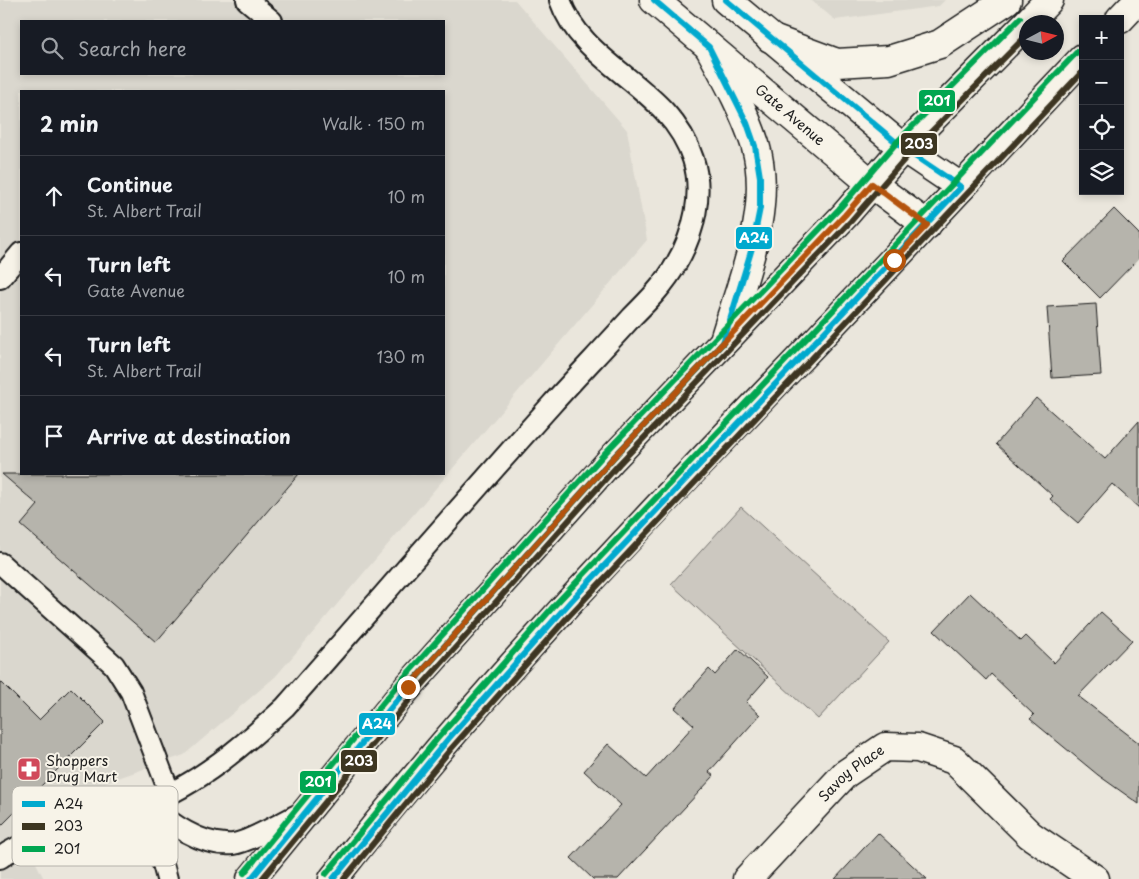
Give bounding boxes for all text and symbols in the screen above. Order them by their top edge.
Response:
north arrow [1019,15,1064,60]
map controls [1079,15,1124,195]
button: + [1079,15,1124,60]
search box [20,20,445,75]
icon: search [38,34,66,62]
text: Search here [78,34,187,62]
button: − [1079,60,1124,105]
street label: Gate Avenue [751,79,830,150]
line badge: 201 [918,89,956,113]
text: 201 [924,90,951,111]
button: locate [1079,105,1124,150]
text: 2 min [40,107,99,139]
text: Walk · 150 m [322,111,425,135]
line badge: 203 [900,132,938,156]
text: 203 [904,133,934,154]
button: layers [1079,150,1124,195]
text: Continue [87,170,173,198]
icon: ahead [40,182,68,210]
text: 10 m [388,184,425,208]
text: St. Albert Trail [87,198,202,222]
line badge: A24 [735,226,773,250]
text: A24 [739,227,769,248]
route start [883,249,906,272]
text: Turn left [87,250,171,278]
icon: left [40,262,68,290]
text: 10 m [388,264,425,288]
text: Gate Avenue [87,278,185,302]
text: Turn left [87,330,171,358]
icon: left [40,342,68,370]
text: 130 m [377,344,425,368]
text: St. Albert Trail [87,358,202,382]
icon: arrive [40,422,68,450]
text: Arrive at destination [87,422,291,450]
route end [397,676,420,699]
line badge: A24 [358,712,396,736]
text: A24 [362,713,392,734]
street label: Savoy Place [813,739,888,806]
line badge: 203 [340,749,378,773]
place label: Shoppers Drug Mart [46,750,117,787]
text: 203 [344,750,374,771]
pharmacy icon: Shoppers Drug Mart [16,756,42,782]
line badge: 201 [299,770,337,794]
text: 201 [305,771,332,792]
legend [12,786,178,866]
text: A24 [54,793,84,814]
text: 203 [54,815,83,836]
text: 201 [54,838,80,859]

